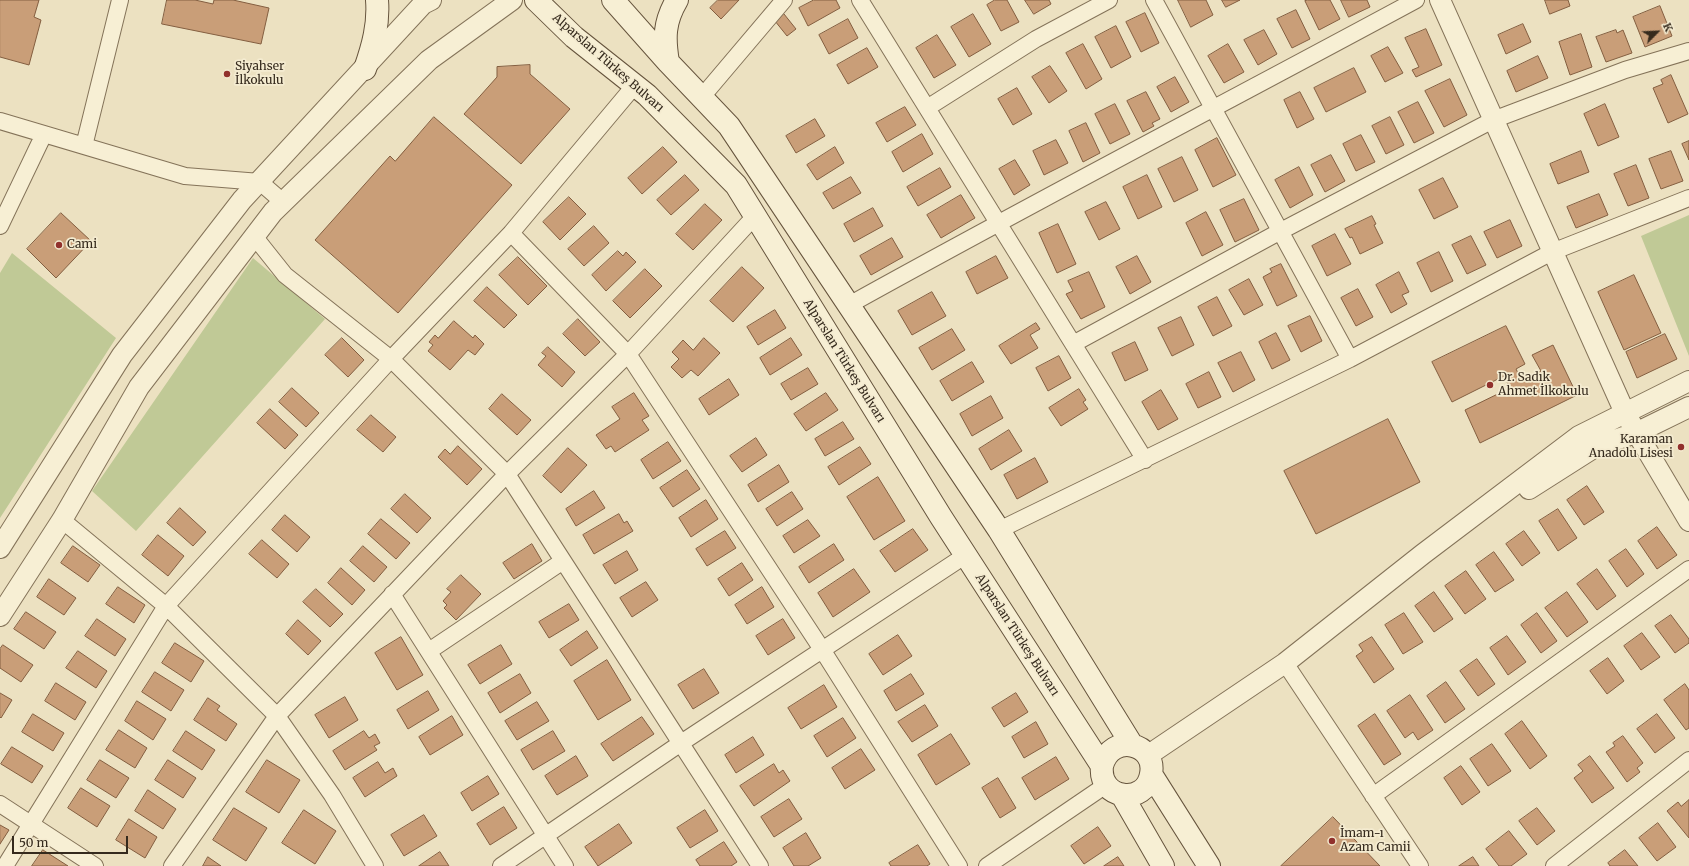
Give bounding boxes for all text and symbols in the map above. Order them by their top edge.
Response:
street label: Alparslan Türkeş Bulvarı [549,11,667,115]
north arrow [1637,12,1677,52]
text: K [1660,21,1676,34]
place label: Siyahser İlkokulu [235,60,284,88]
marker: Siyahser İlkokulu [222,69,232,79]
place label: Cami [67,238,97,252]
marker: Cami [54,240,64,250]
street label: Alparslan Türkeş Bulvarı [800,297,888,425]
place label: Dr. Sadık Ahmet İlkokulu [1498,371,1589,399]
marker: Dr. Sadık Ahmet İlkokulu [1485,380,1495,390]
place label: Karaman Anadolu Lisesi [1589,433,1673,461]
marker: Karaman Anadolu Lisesi [1676,442,1686,452]
street label: Alparslan Türkeş Bulvarı [972,571,1062,699]
place label: İmam-ı Azam Camii [1340,827,1411,855]
scale bar [14,828,130,854]
text: 50 m [19,835,48,850]
marker: İmam-ı Azam Camii [1327,836,1337,846]

